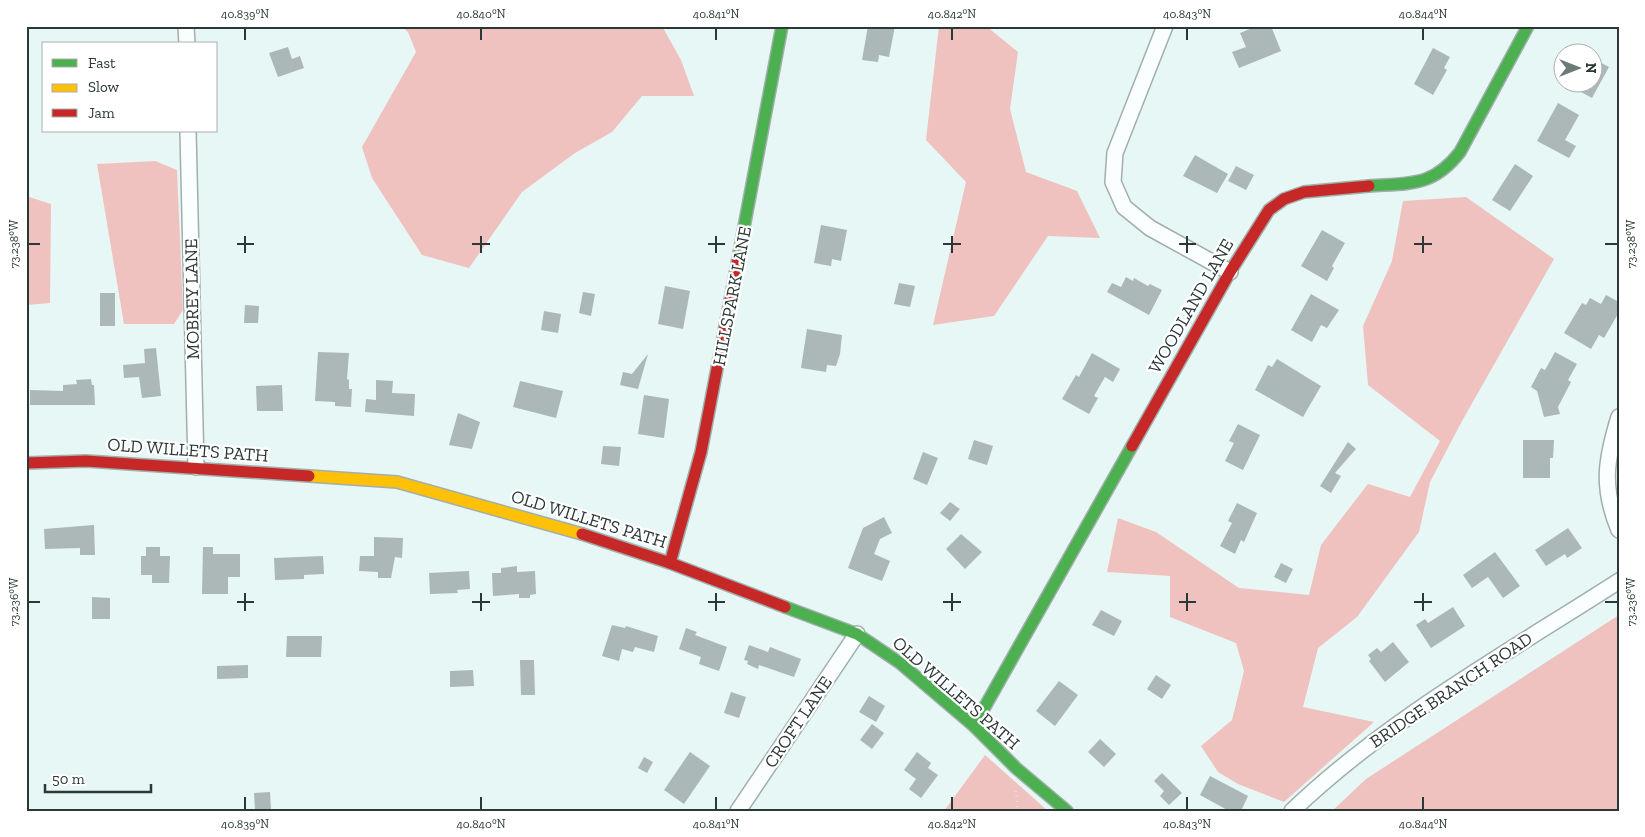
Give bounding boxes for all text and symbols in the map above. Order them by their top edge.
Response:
text: 40.839°N [221,7,269,21]
text: 40.840°N [456,7,506,21]
text: 40.841°N [693,7,739,21]
text: 40.842°N [928,7,976,21]
text: 40.843°N [1163,7,1211,21]
text: 40.844°N [1399,7,1447,21]
legend [42,42,218,132]
north arrow [1552,42,1602,92]
text: Fast [88,54,116,72]
text: N [1582,63,1599,74]
text: Slow [88,78,120,96]
text: Jam [88,104,115,122]
text: 73.238°W [7,219,21,268]
text: 73.238°W [1624,219,1638,268]
street label: HILLSPARK LANE [708,224,756,368]
street label: WOODLAND LANE [1144,235,1238,377]
street label: MOBREY LANE [180,238,204,360]
street label: OLD WILLETS PATH [107,433,269,467]
street label: OLD WILLETS PATH [509,485,669,553]
text: 73.236°W [7,577,21,626]
text: 73.236°W [1624,577,1638,626]
street label: BRIDGE BRANCH ROAD [1365,627,1537,753]
street label: OLD WILLETS PATH [888,632,1024,754]
street label: CROFT LANE [759,672,837,772]
scale bar [45,762,151,794]
text: 50 m [52,770,85,788]
text: 40.839°N [221,817,269,831]
text: 40.840°N [456,817,506,831]
text: 40.841°N [693,817,739,831]
text: 40.842°N [928,817,976,831]
text: 40.843°N [1163,817,1211,831]
text: 40.844°N [1399,817,1447,831]

